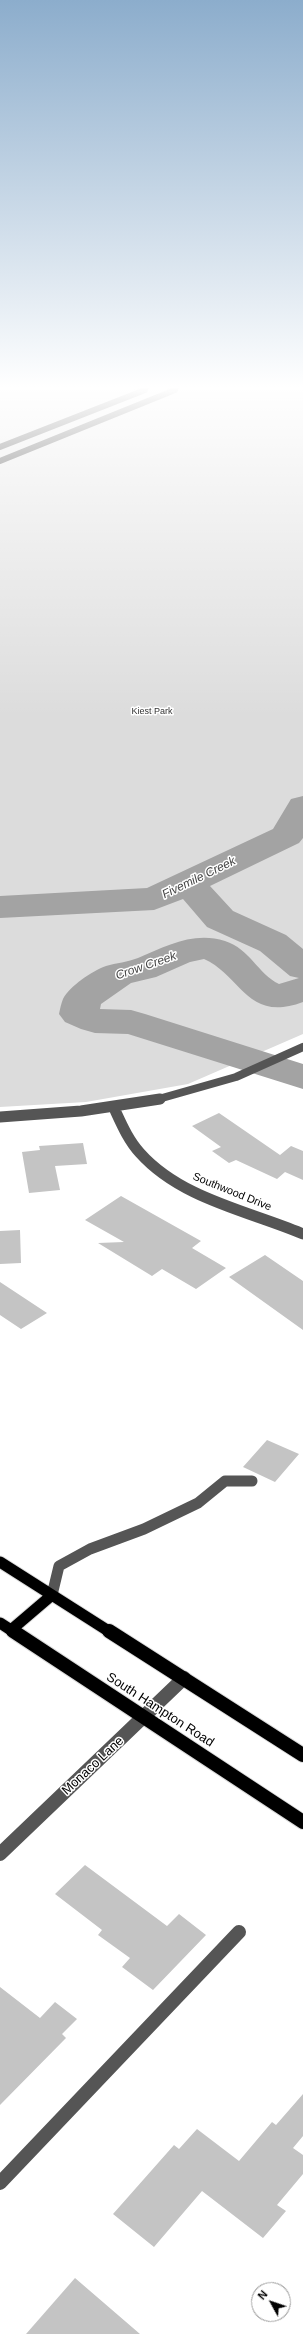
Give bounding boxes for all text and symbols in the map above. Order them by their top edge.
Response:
park label: Kiest Park [131,707,173,717]
water label: Fivemile Creek [160,854,238,902]
water label: Crow Creek [114,949,178,983]
street label: Southwood Drive [191,1170,273,1214]
street label: South Hampton Road [103,1669,217,1751]
street label: Monaco Lane [59,1733,127,1799]
north arrow [251,2282,291,2322]
text: N [255,2288,270,2302]

